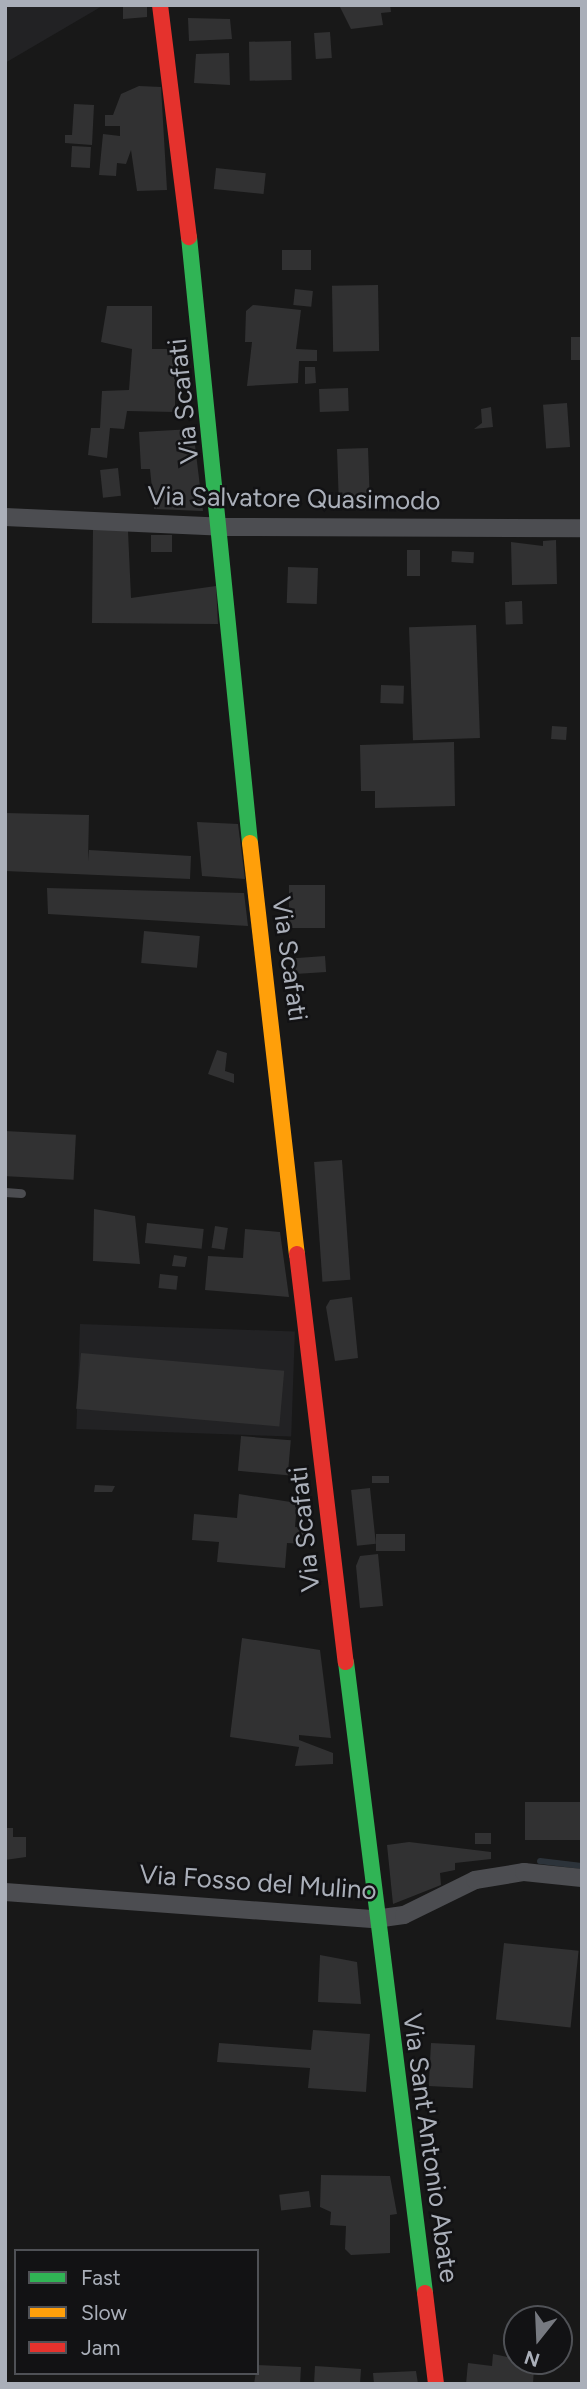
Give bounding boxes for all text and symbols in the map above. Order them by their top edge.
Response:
street label: Via Scafati [162,337,206,465]
street label: Via Salvatore Quasimodo [147,481,441,517]
street label: Via Scafati [265,895,313,1023]
street label: Via Scafati [283,1465,327,1593]
street label: Via Fosso del Mulino [138,1859,378,1907]
street label: Via Sant'Antonio Abate [396,2011,464,2285]
legend [14,2249,259,2375]
text: Fast [81,2265,121,2290]
text: Slow [81,2300,127,2325]
north arrow [503,2305,573,2375]
text: Jam [81,2335,120,2360]
text: N [521,2345,543,2372]

